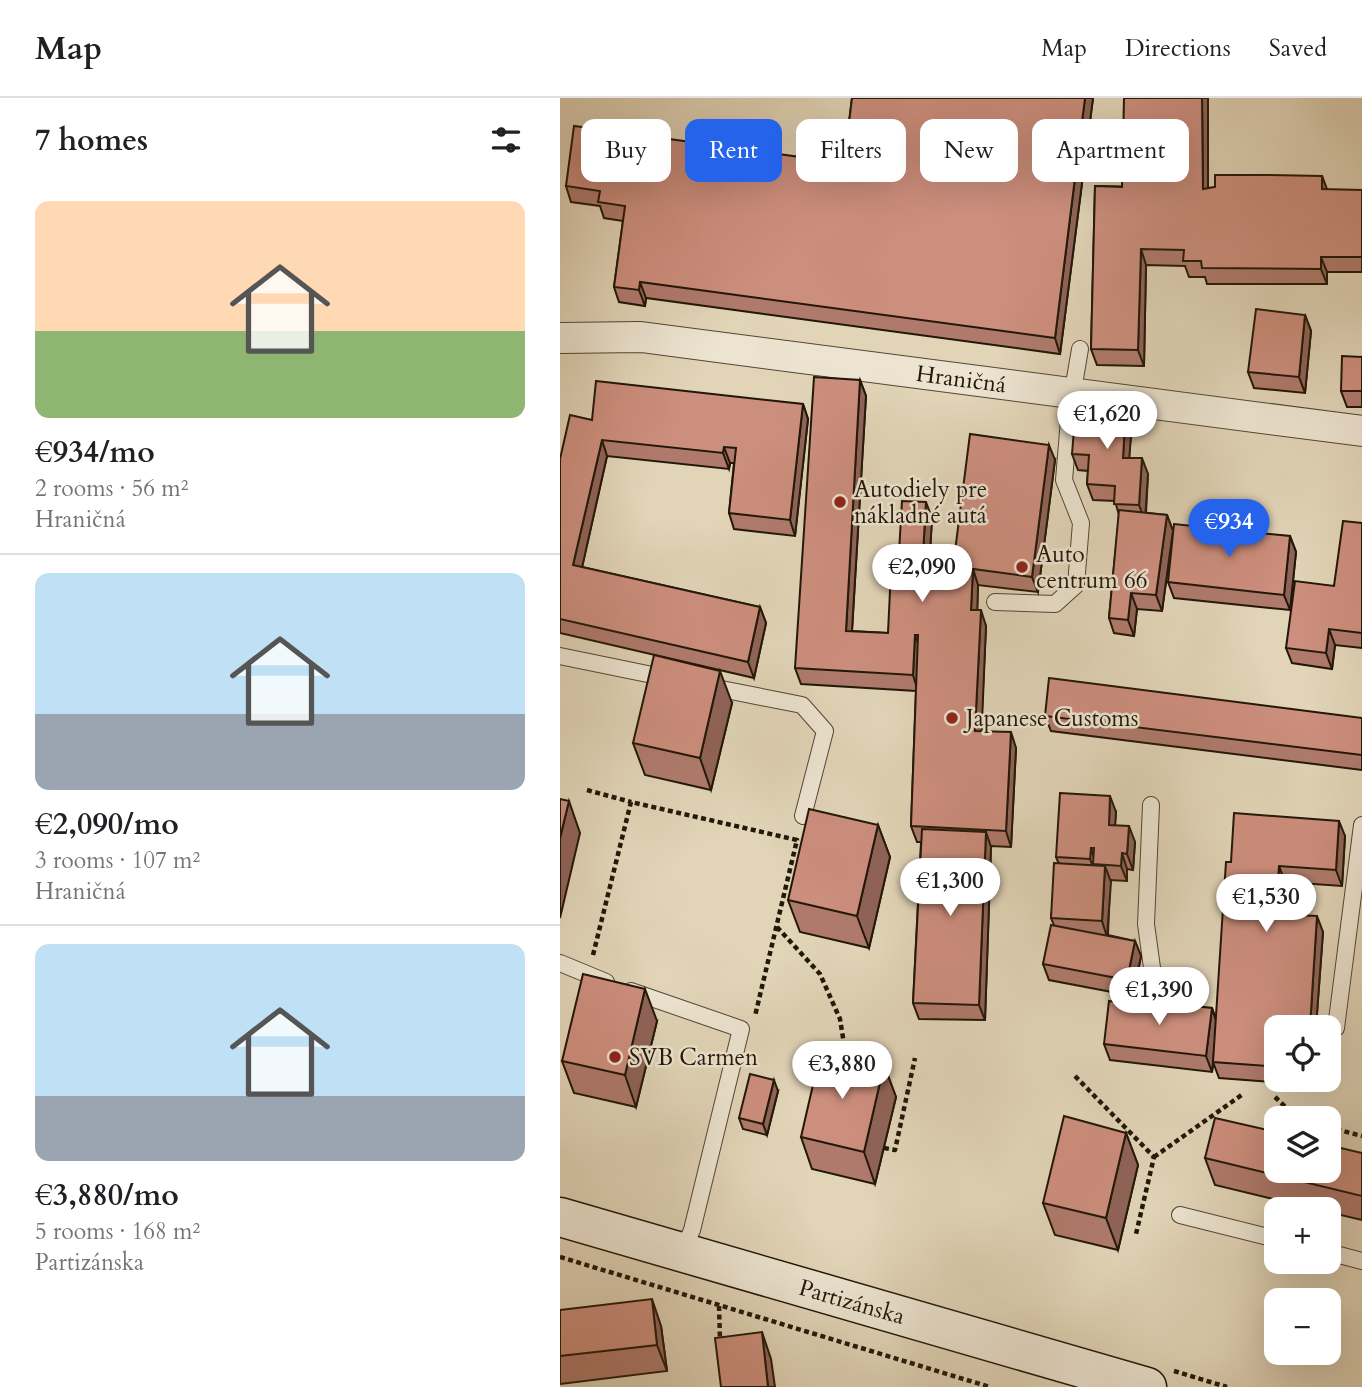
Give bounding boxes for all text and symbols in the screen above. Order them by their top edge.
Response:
text: Map [35,26,102,71]
text: Map [1041,32,1087,65]
text: Directions [1125,32,1231,65]
text: Saved [1269,32,1327,65]
chip: Buy [581,119,671,182]
chip: Rent [685,119,782,182]
chip: Filters [796,119,906,182]
chip: New [920,119,1018,182]
chip: Apartment [1032,119,1189,182]
text: 7 homes [35,120,148,161]
icon: filters [487,121,525,159]
icon: home [217,246,343,372]
street label: Hraničná [914,358,1008,400]
pin: €1,620 [1050,392,1164,451]
text: €1,620 [1073,398,1141,429]
text: €934/mo [35,432,155,473]
text: 2 rooms · 56 m² [35,473,188,504]
place label: Autodiely pre nákladné autá [854,474,987,531]
marker: Autodiely pre nákladné autá [832,494,848,510]
pin: €934 [1188,500,1270,559]
text: Hraničná [35,504,126,535]
text: €934 [1204,506,1254,537]
place label: Auto centrum 66 [1036,539,1147,596]
pin: €2,090 [865,545,979,604]
text: €2,090 [888,551,956,582]
marker: Auto centrum 66 [1014,559,1030,575]
icon: home [217,618,343,744]
place label: Japanese Customs [963,703,1138,734]
marker: Japanese Customs [944,710,960,726]
text: €2,090/mo [35,804,179,845]
text: 3 rooms · 107 m² [35,845,200,876]
pin: €1,300 [893,858,1007,918]
text: €1,300 [916,865,984,896]
pin: €1,530 [1209,874,1323,934]
text: Hraničná [35,876,126,907]
text: €1,530 [1232,881,1300,912]
pin: €1,390 [1102,968,1216,1027]
text: €1,390 [1125,974,1193,1005]
icon: home [217,989,343,1115]
map controls [1264,1015,1341,1365]
button: locate [1264,1015,1341,1092]
place label: SVB Carmen [629,1042,758,1073]
pin: €3,880 [785,1042,899,1101]
text: €3,880 [808,1048,876,1079]
marker: SVB Carmen [607,1049,623,1065]
button: layers [1264,1106,1341,1183]
text: €3,880/mo [35,1175,179,1216]
button: + [1264,1197,1341,1274]
text: 5 rooms · 168 m² [35,1216,200,1247]
text: Partizánska [35,1247,144,1278]
street label: Partizánska [795,1272,909,1332]
button: − [1264,1288,1341,1365]

